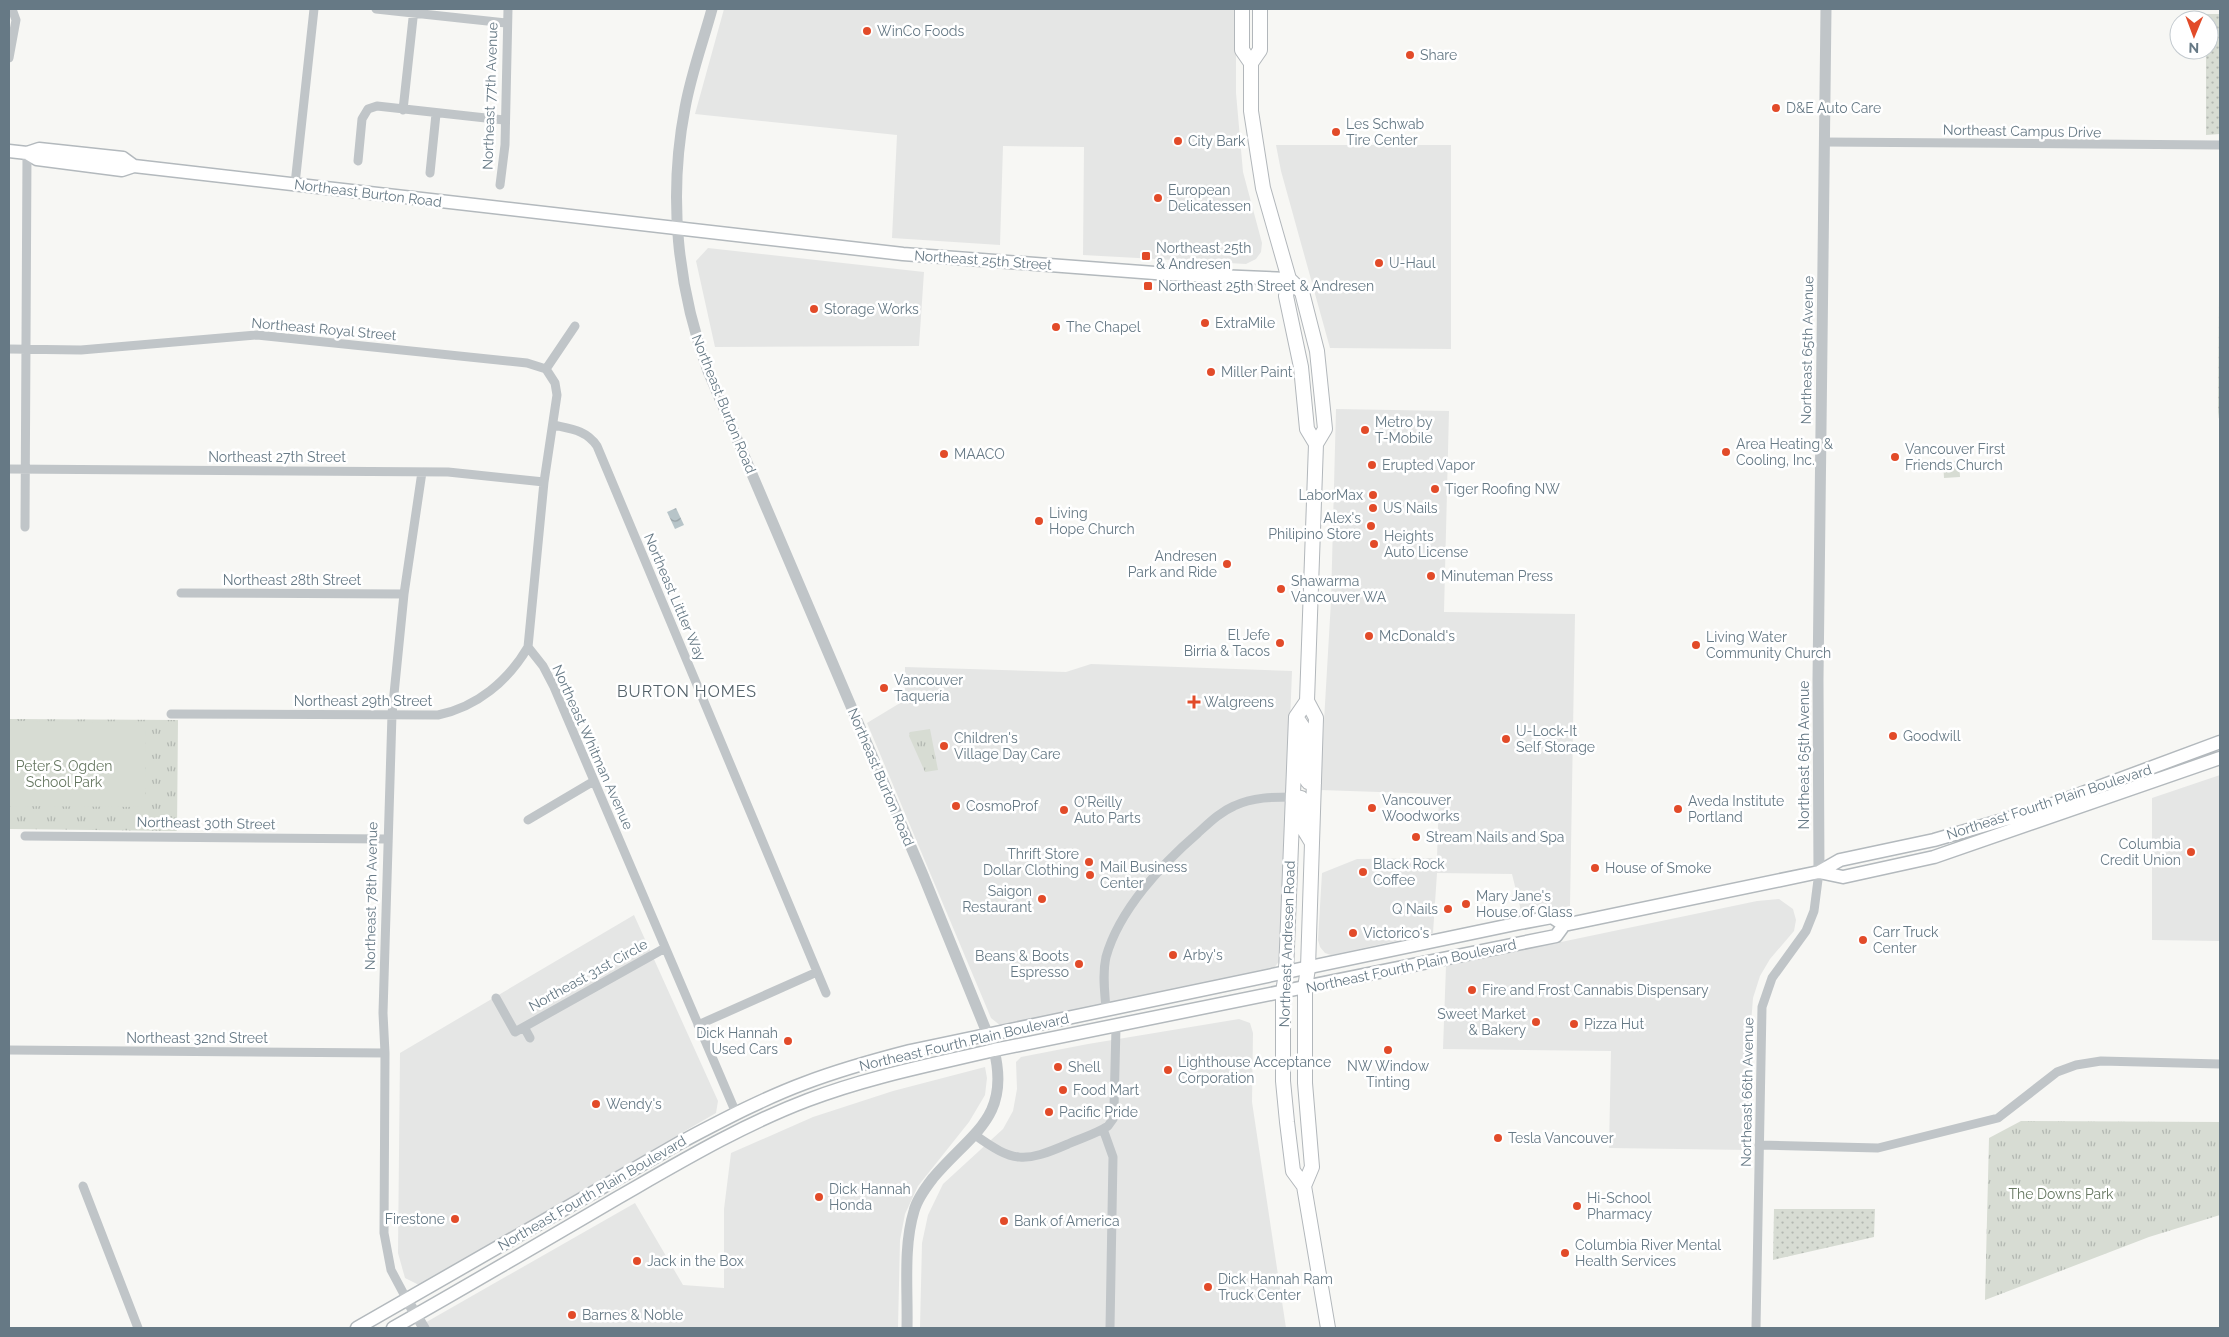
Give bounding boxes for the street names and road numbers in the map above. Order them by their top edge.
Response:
street label: Northeast 77th Avenue [479,22,501,170]
street label: Northeast Campus Drive [1943,122,2101,140]
street label: Northeast Burton Road [293,176,443,210]
street label: Northeast 25th Street [914,247,1053,273]
street label: Northeast 65th Avenue [1798,275,1816,425]
street label: Northeast Royal Street [251,315,397,343]
street label: Northeast Burton Road [689,332,759,476]
street label: Northeast 27th Street [208,449,346,465]
street label: Northeast Littler Way [641,531,709,663]
street label: Northeast 28th Street [223,572,362,588]
street label: Northeast Whitman Avenue [549,662,637,832]
street label: Northeast 65th Avenue [1796,681,1812,829]
street label: Northeast 29th Street [294,693,433,709]
street label: Northeast Burton Road [845,706,917,848]
street label: Northeast Fourth Plain Boulevard [1945,761,2153,843]
street label: Northeast 30th Street [136,814,276,832]
street label: Northeast 78th Avenue [362,822,380,970]
street label: Northeast Andresen Road [1276,860,1298,1028]
street label: Northeast 31st Circle [526,936,650,1014]
street label: Northeast Fourth Plain Boulevard [1304,936,1518,996]
street label: Northeast Fourth Plain Boulevard [858,1010,1070,1074]
street label: Northeast 66th Avenue [1738,1017,1756,1167]
street label: Northeast 32nd Street [126,1030,268,1046]
street label: Northeast Fourth Plain Boulevard [495,1132,689,1254]

